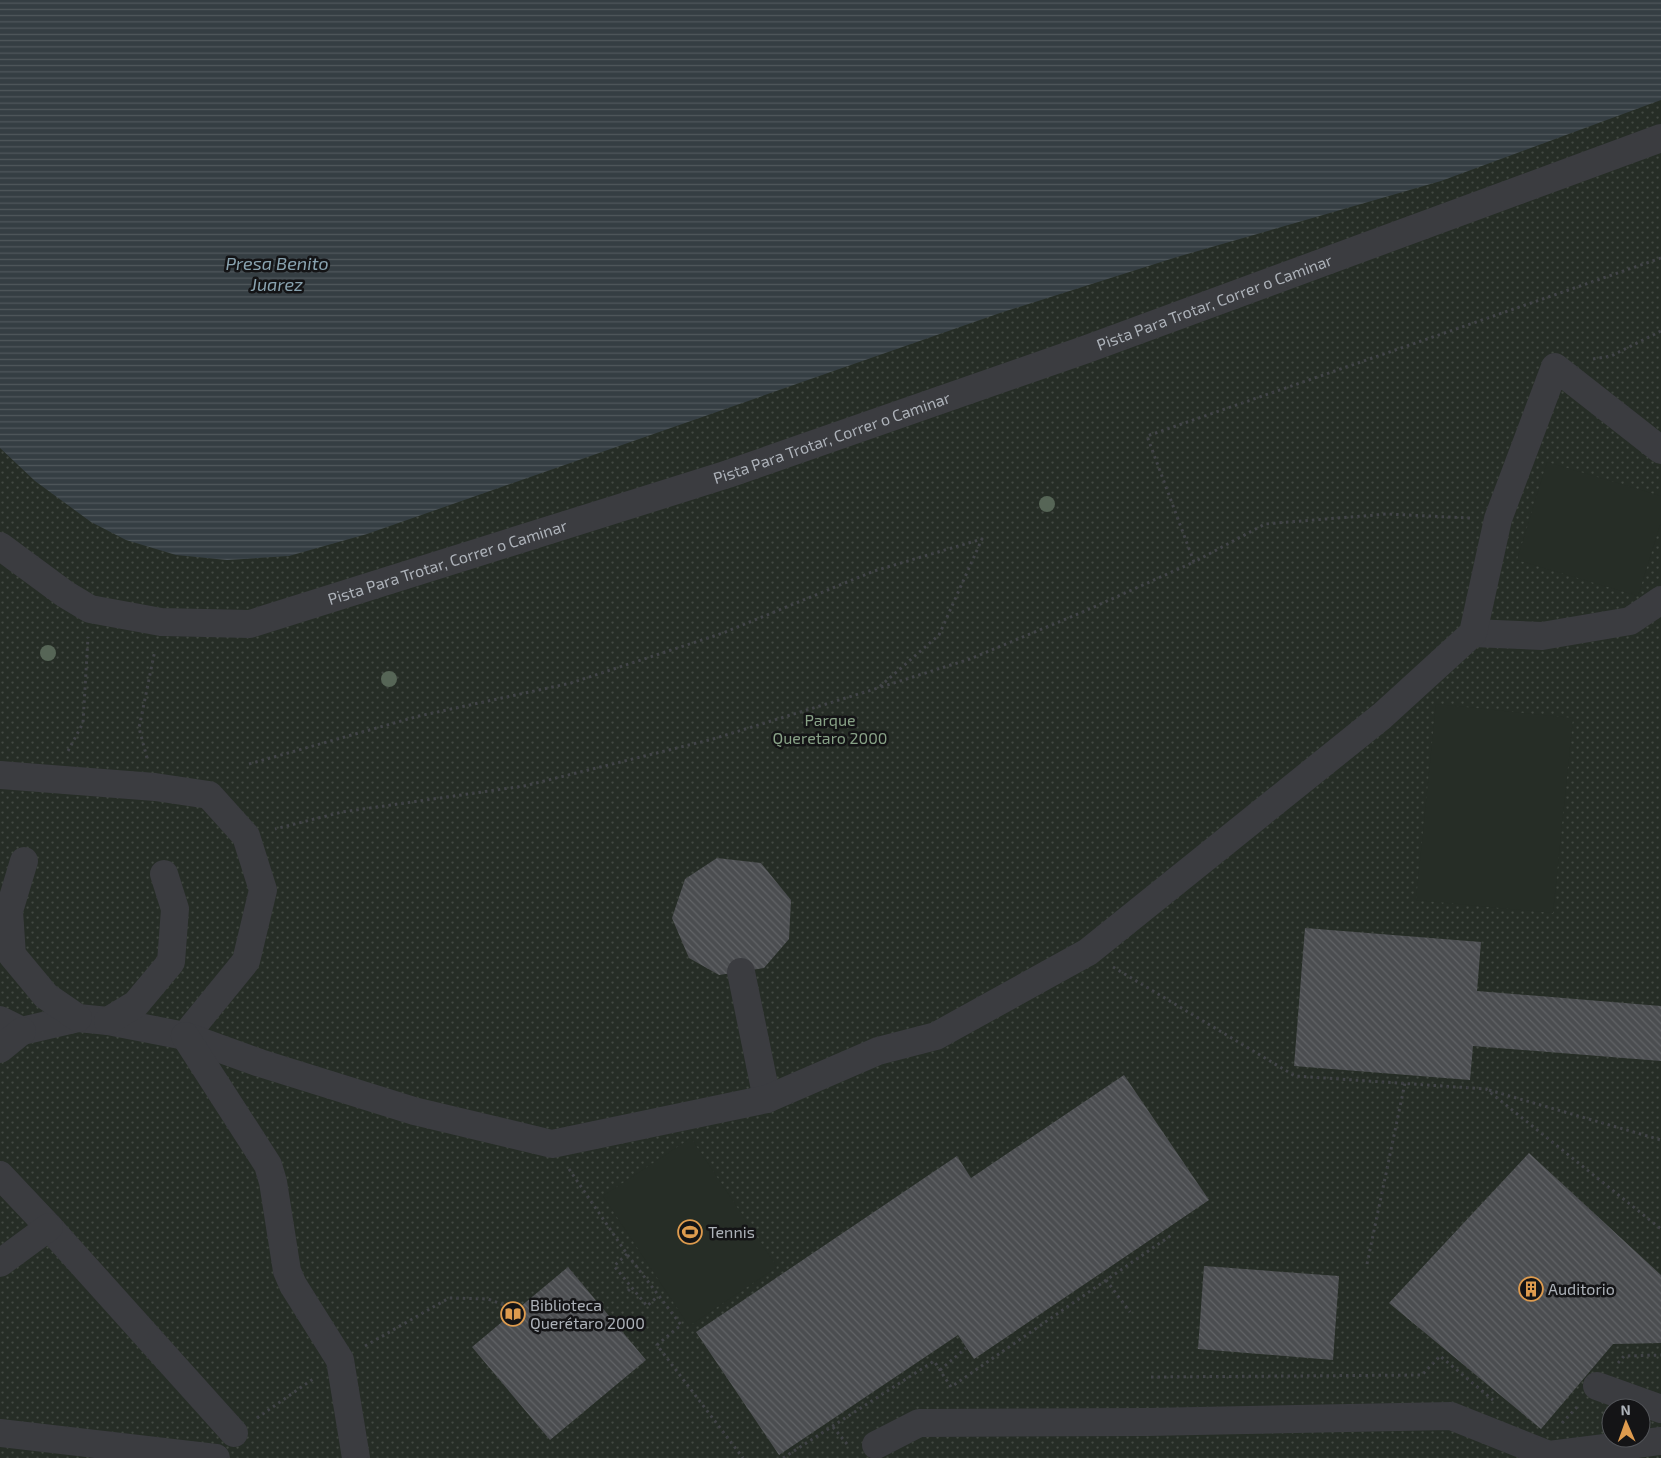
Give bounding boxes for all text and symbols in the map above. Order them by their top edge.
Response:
street label: Pista Para Trotar, Correr o Caminar [1094,250,1335,354]
water label: Presa Benito Juarez [225,252,329,295]
street label: Pista Para Trotar, Correr o Caminar [711,387,953,487]
street label: Pista Para Trotar, Correr o Caminar [325,515,570,608]
park label: Parque Queretaro 2000 [773,710,887,748]
sports icon: Tennis [677,1219,703,1245]
place label: Tennis [708,1222,755,1241]
building icon: Auditorio [1518,1276,1544,1302]
place label: Auditorio [1548,1279,1615,1298]
place label: Biblioteca Querétaro 2000 [530,1295,645,1333]
library icon: Biblioteca Querétaro 2000 [500,1301,526,1327]
north arrow [1601,1398,1651,1448]
text: N [1620,1401,1631,1418]

